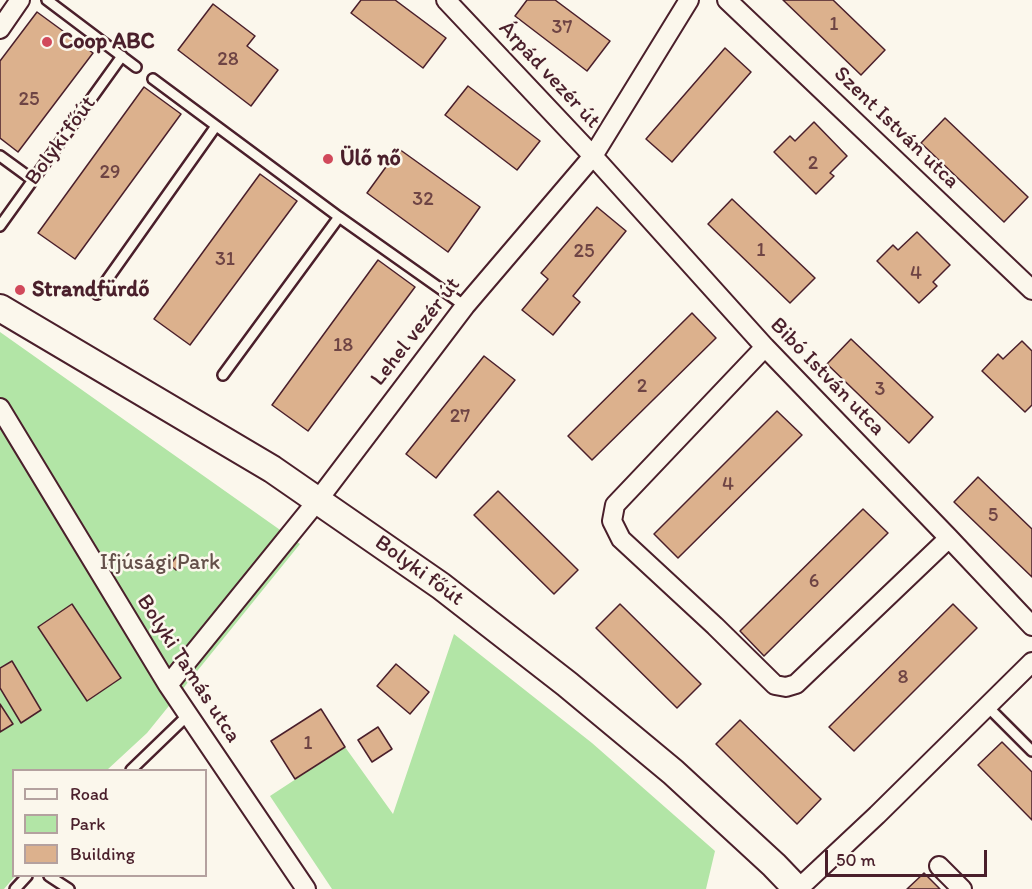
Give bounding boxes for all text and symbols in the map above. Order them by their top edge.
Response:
house number: 1 [829,13,839,37]
street label: Árpád vezér út [493,16,605,134]
house number: 37 [552,16,572,40]
place label: Coop ABC [59,29,155,55]
marker: Coop ABC [40,35,54,49]
house number: 28 [217,48,239,72]
street label: Szent István utca [828,61,964,195]
house number: 25 [18,88,40,112]
street label: Bolyki főút [20,91,102,191]
place label: Ülő nő [340,146,401,172]
marker: Ülő nő [321,152,335,166]
house number: 2 [808,152,818,176]
house number: 29 [100,161,120,185]
house number: 32 [412,188,434,212]
house number: 1 [756,239,766,263]
house number: 25 [573,240,595,264]
house number: 31 [215,248,235,272]
house number: 4 [910,262,922,286]
street label: Lehel vezér út [365,273,467,391]
place label: Strandfürdő [32,277,150,303]
marker: Strandfürdő [13,283,27,297]
street label: Bibó István utca [764,312,890,442]
house number: 18 [333,334,353,358]
house number: 2 [637,375,647,399]
house number: 3 [875,378,885,402]
house number: 27 [450,405,470,429]
house number: 4 [722,473,734,497]
house number: 5 [988,504,998,528]
street label: Bolyki főút [369,530,469,612]
park label: Ifjúsági Park [100,550,220,576]
house number: 6 [809,570,819,594]
street label: Bolyki Tamás utca [130,590,246,748]
house number: 8 [898,666,908,690]
house number: 1 [303,732,313,756]
legend [12,769,207,877]
text: Road [70,783,109,805]
text: Park [70,813,105,835]
scale bar [828,838,990,876]
text: Building [70,843,135,865]
text: 50 m [836,849,876,871]

